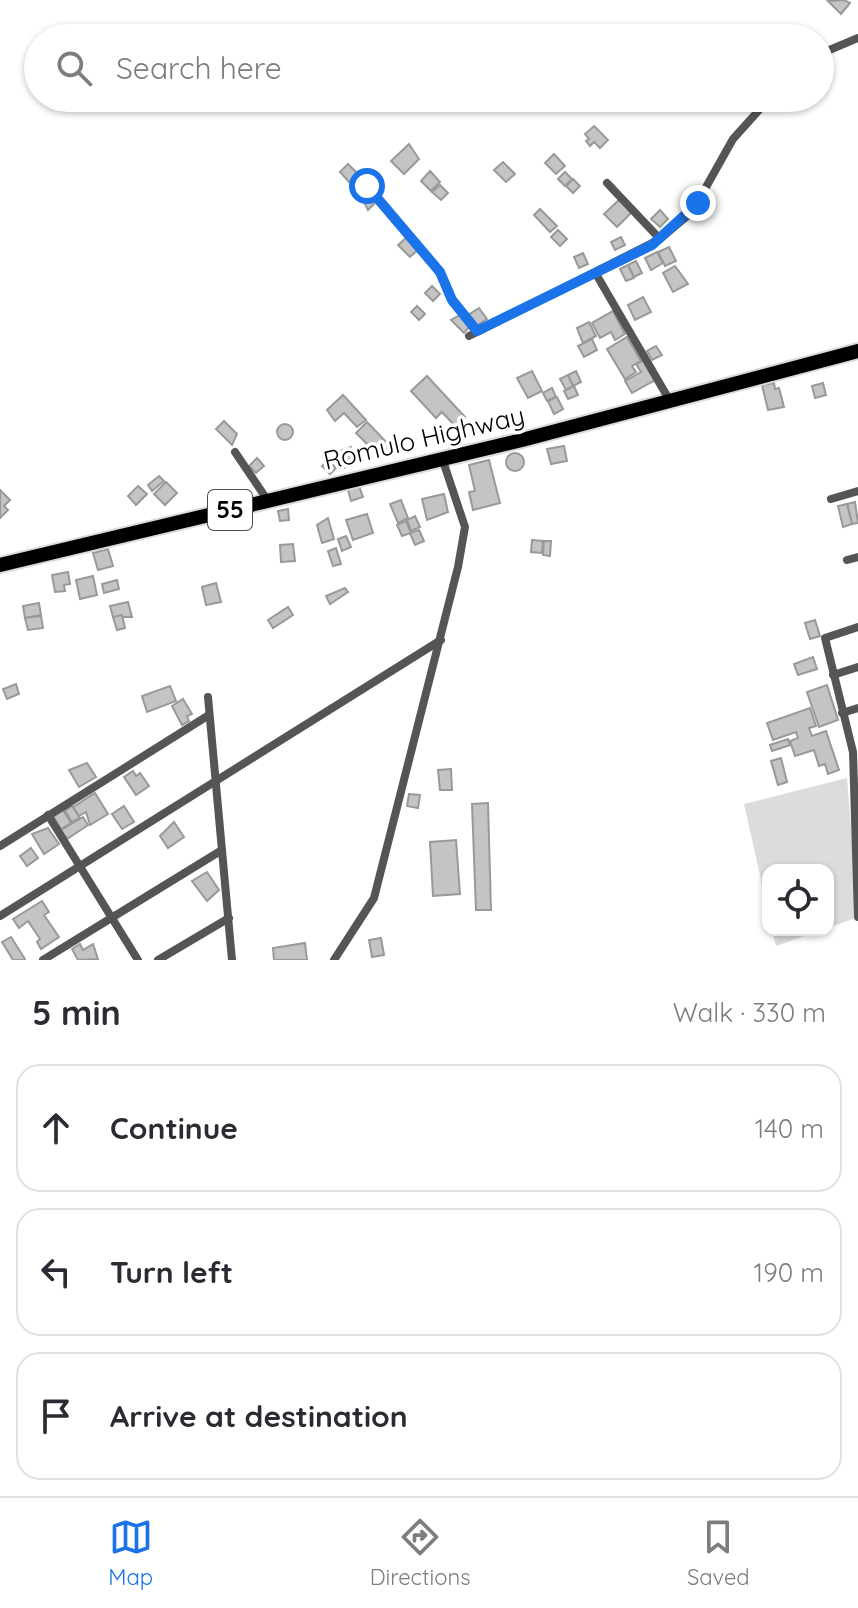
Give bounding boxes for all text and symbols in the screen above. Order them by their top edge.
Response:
search box [24,24,834,112]
icon: search [52,46,96,90]
text: Search here [116,49,282,87]
route start [349,168,385,204]
route end [680,185,716,221]
street label: Romulo Highway [320,398,528,477]
road number: 55 [208,490,252,530]
map controls [762,864,834,936]
button: locate [762,864,834,936]
text: 5 min [32,991,121,1034]
text: Walk · 330 m [673,996,826,1029]
icon: ahead [34,1106,78,1150]
text: Continue [110,1109,238,1147]
text: 140 m [755,1112,824,1145]
icon: left [34,1250,78,1294]
text: Turn left [110,1253,233,1291]
text: 190 m [754,1256,824,1289]
icon: arrive [34,1394,78,1438]
text: Arrive at destination [110,1397,408,1435]
tab: Map [108,1515,153,1591]
tab: Directions [370,1515,470,1591]
tab: Saved [687,1515,750,1591]

